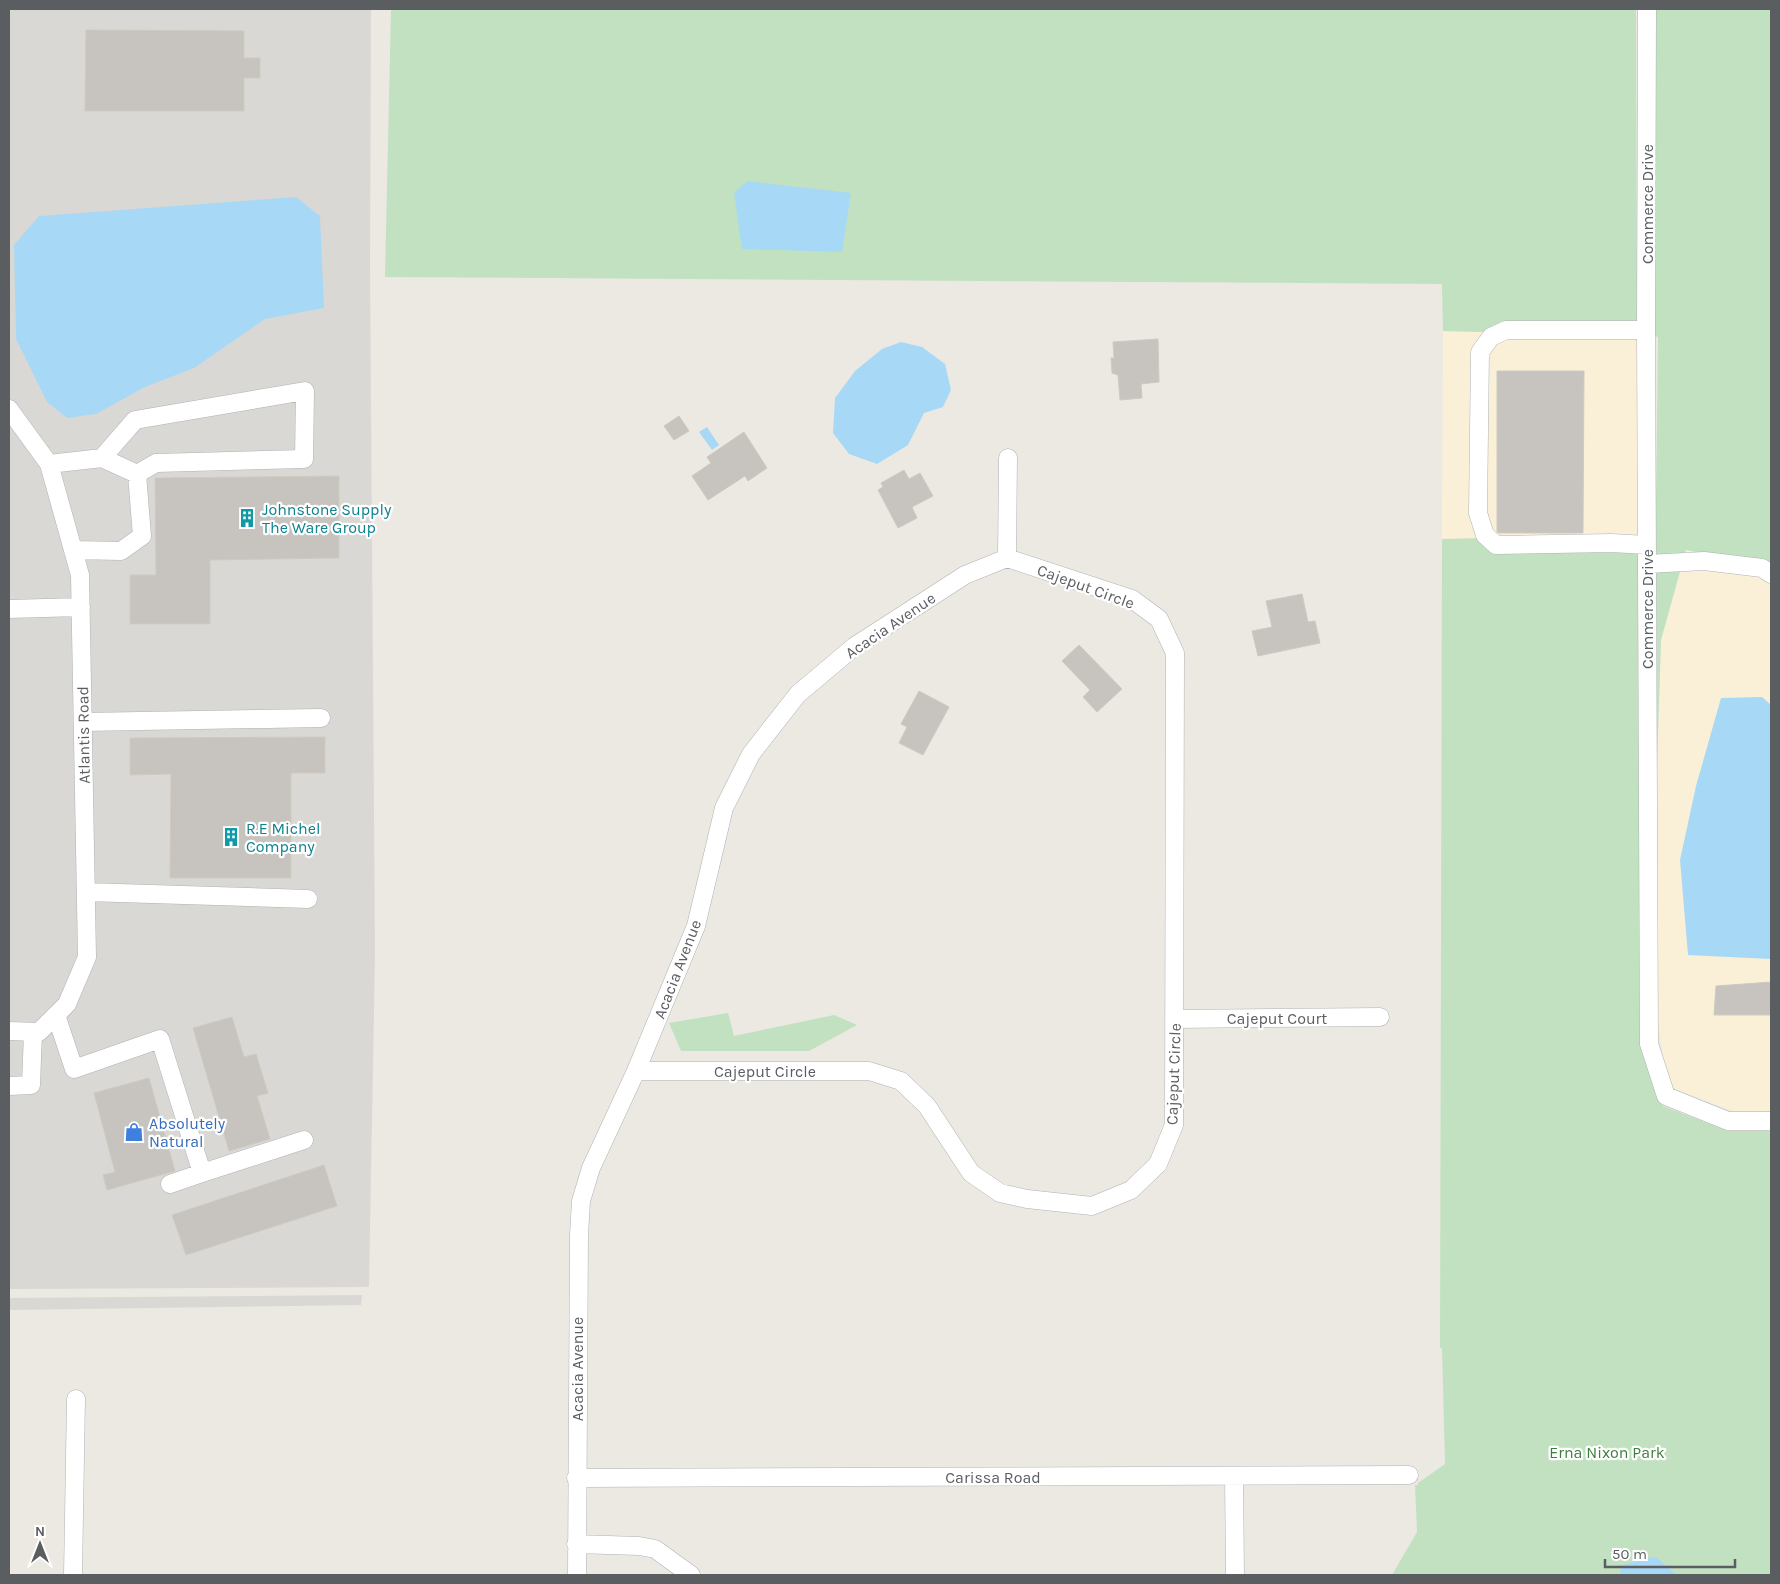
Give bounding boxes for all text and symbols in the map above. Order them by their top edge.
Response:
street label: Commerce Drive [1638,144,1657,264]
place label: Johnstone Supply The Ware Group [262,500,392,537]
building icon: Johnstone Supply The Ware Group [236,507,258,529]
street label: Commerce Drive [1638,549,1657,669]
street label: Cajeput Circle [1035,560,1137,613]
street label: Acacia Avenue [842,588,939,663]
street label: Atlantis Road [73,686,94,784]
place label: R.E Michel Company [246,819,320,856]
building icon: R.E Michel Company [220,826,242,848]
street label: Acacia Avenue [650,917,705,1021]
street label: Cajeput Court [1227,1009,1327,1028]
street label: Cajeput Circle [1162,1023,1185,1125]
street label: Cajeput Circle [714,1062,816,1081]
place label: Absolutely Natural [149,1114,226,1151]
shop icon: Absolutely Natural [123,1121,145,1143]
street label: Acacia Avenue [568,1317,587,1421]
park label: Erna Nixon Park [1549,1443,1665,1462]
street label: Carissa Road [945,1468,1041,1487]
north arrow [15,1519,65,1569]
text: N [35,1523,45,1540]
scale bar [1605,1536,1735,1568]
text: 50 m [1612,1545,1647,1563]

